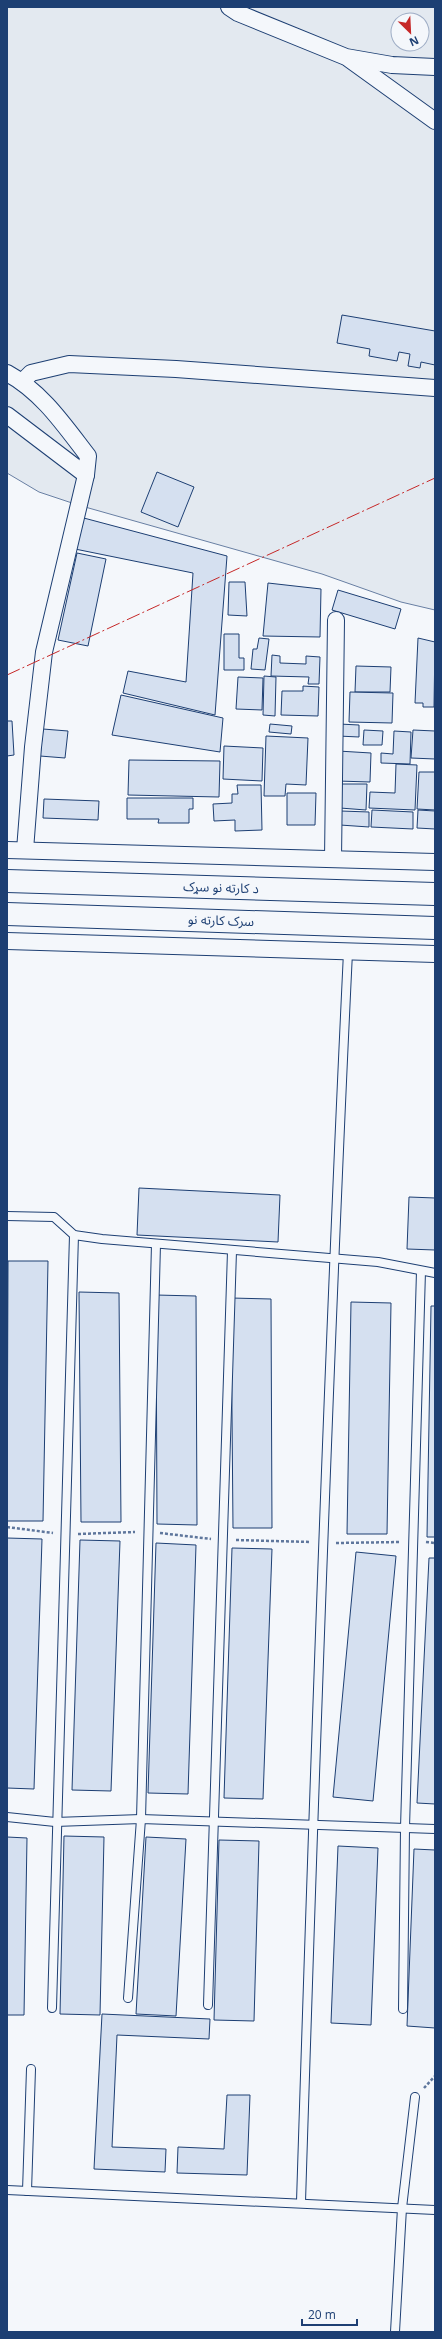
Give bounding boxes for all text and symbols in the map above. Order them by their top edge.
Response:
north arrow [390,12,430,52]
text: N [407,33,421,50]
street label: د کارته نو سړک [183,877,259,897]
street label: سرک کارته نو [188,910,254,930]
scale bar [302,2301,357,2327]
text: 20 m [308,2306,336,2323]

